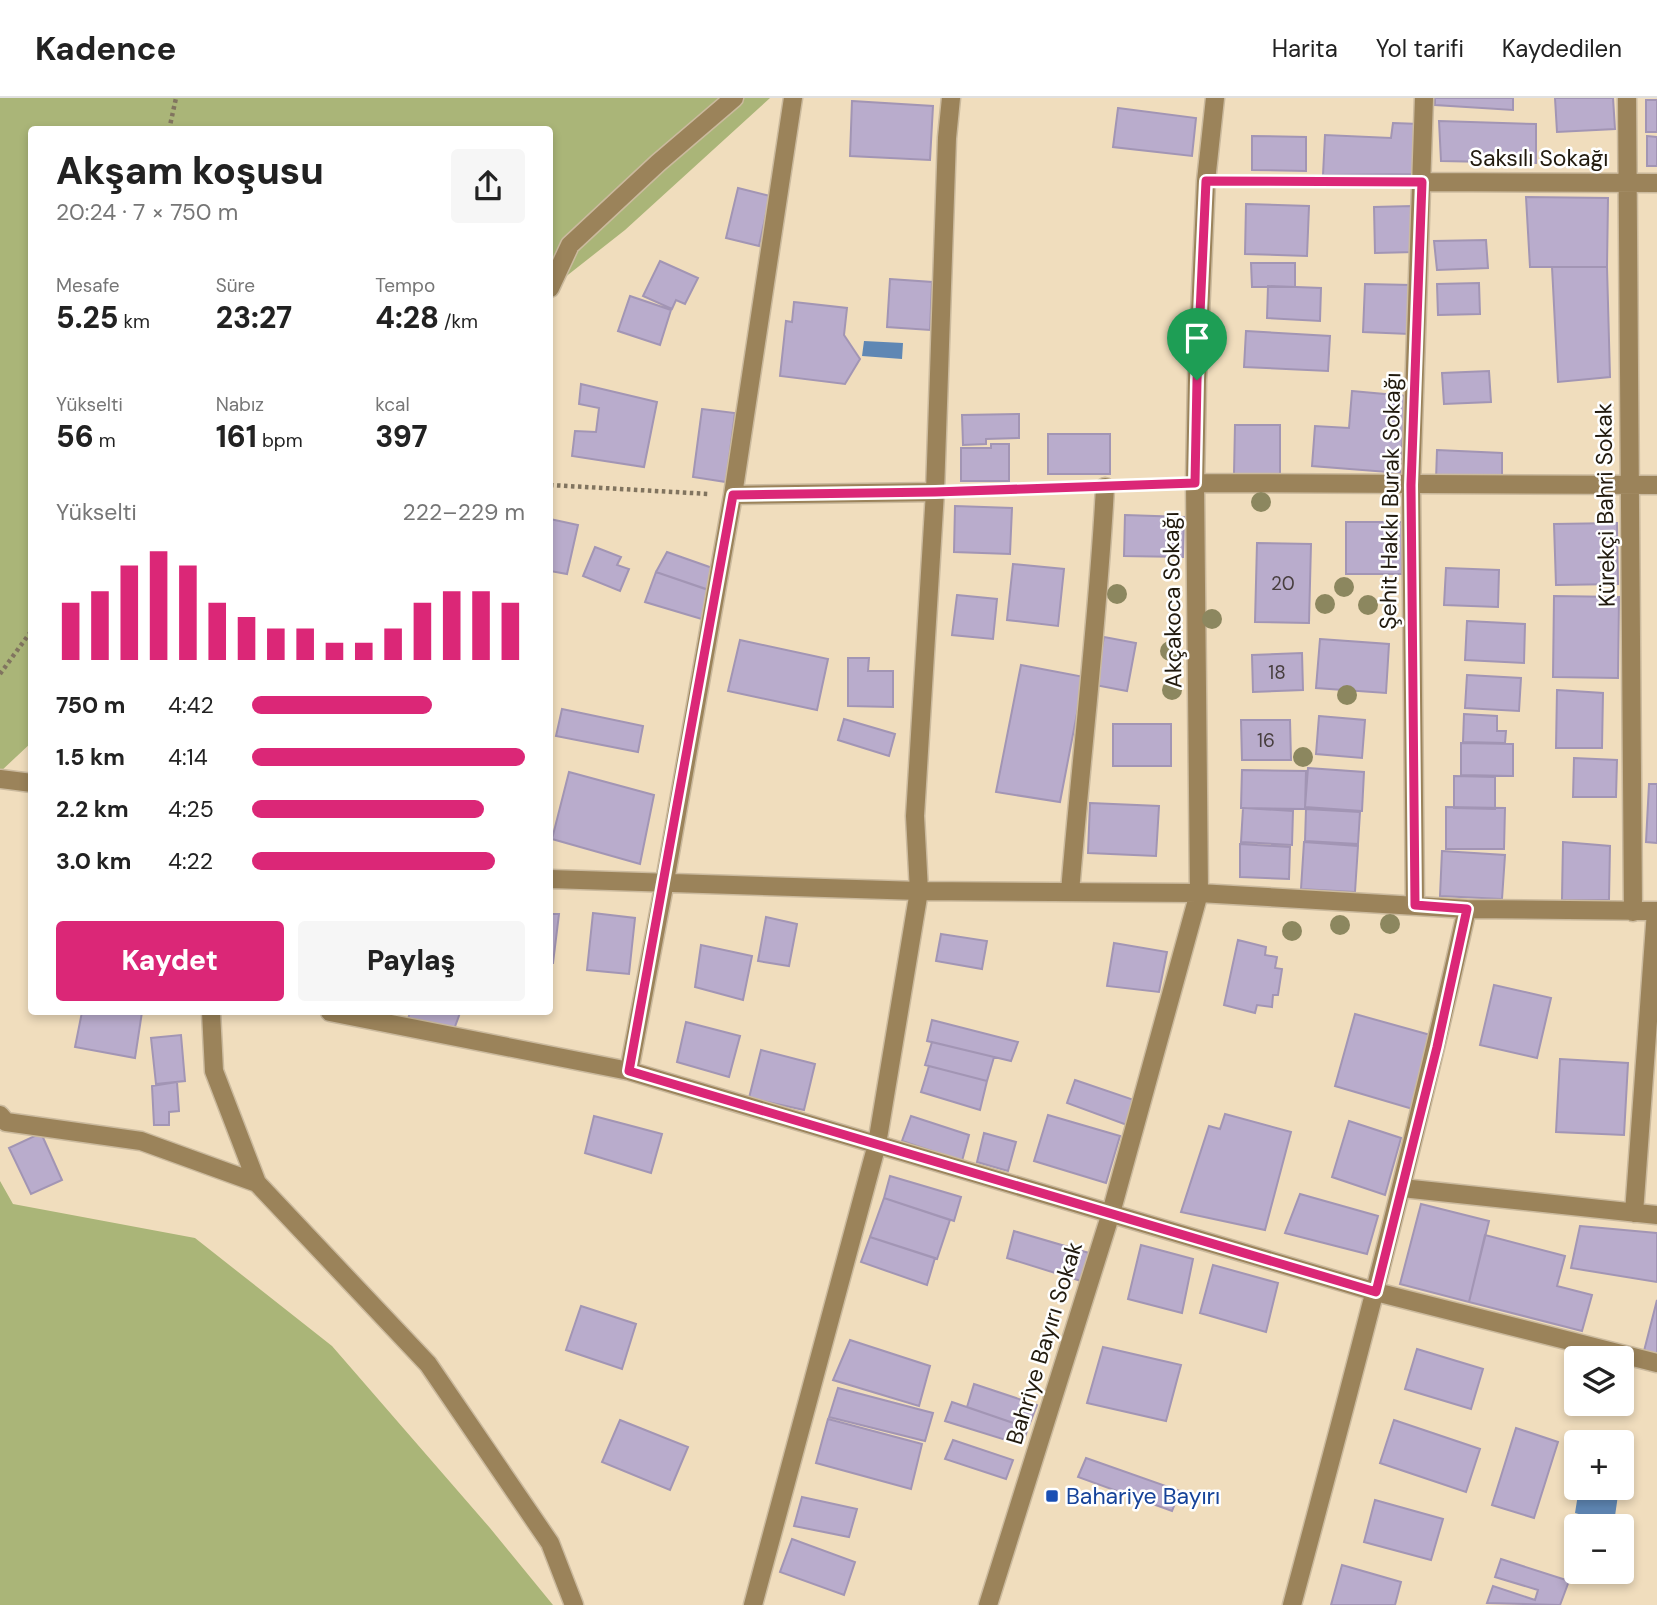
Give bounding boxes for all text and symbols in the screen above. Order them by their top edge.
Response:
text: Kadence [35,27,176,70]
text: Harita [1272,33,1338,64]
text: Yol tarifi [1376,33,1464,64]
text: Kaydedilen [1502,33,1622,64]
street label: Saksılı Sokağı [1470,143,1608,173]
text: Akşam koşusu [56,146,324,196]
button: share [451,149,525,223]
text: 20:24 · 7 × 750 m [56,197,238,227]
text: Mesafe [56,273,120,298]
text: Süre [216,273,255,298]
text: Tempo [375,273,435,298]
text: 5.25 [56,298,118,337]
text: 23:27 [216,298,292,337]
text: 4:28 [375,298,439,337]
pin [1167,308,1227,380]
text: km [118,309,150,334]
text: /km [439,309,478,334]
icon: arrive [1178,319,1216,357]
street label: Şehit Hakkı Burak Sokağı [1373,372,1407,630]
text: Yükselti [56,392,123,417]
text: Nabız [216,392,264,417]
text: kcal [375,392,410,417]
street label: Kürekçi Bahri Sokak [1588,402,1622,607]
text: 56 [56,417,94,456]
text: 161 [216,417,257,456]
text: 397 [375,417,428,456]
text: m [94,428,116,453]
text: bpm [257,428,303,453]
text: Yükselti [56,497,137,527]
text: 222–229 m [403,497,525,527]
street label: Akçakoca Sokağı [1155,511,1189,689]
house number: 20 [1271,571,1295,596]
house number: 18 [1268,660,1286,685]
text: 750 m [56,690,125,720]
text: 4:42 [168,690,214,720]
house number: 16 [1257,728,1275,753]
text: 1.5 km [56,742,125,772]
text: 4:14 [168,742,208,772]
text: 2.2 km [56,794,129,824]
text: 4:25 [168,794,214,824]
text: 3.0 km [56,846,131,876]
text: 4:22 [168,846,213,876]
button: Kaydet [56,921,284,1001]
button: Paylaş [298,921,525,1001]
street label: Bahriye Bayırı Sokak [999,1238,1089,1448]
map controls [1564,1346,1634,1584]
button: layers [1564,1346,1634,1416]
button: + [1564,1430,1634,1500]
place label: Bahariye Bayırı [1066,1481,1220,1511]
marker: Bahariye Bayırı [1044,1488,1060,1504]
button: − [1564,1514,1634,1584]

